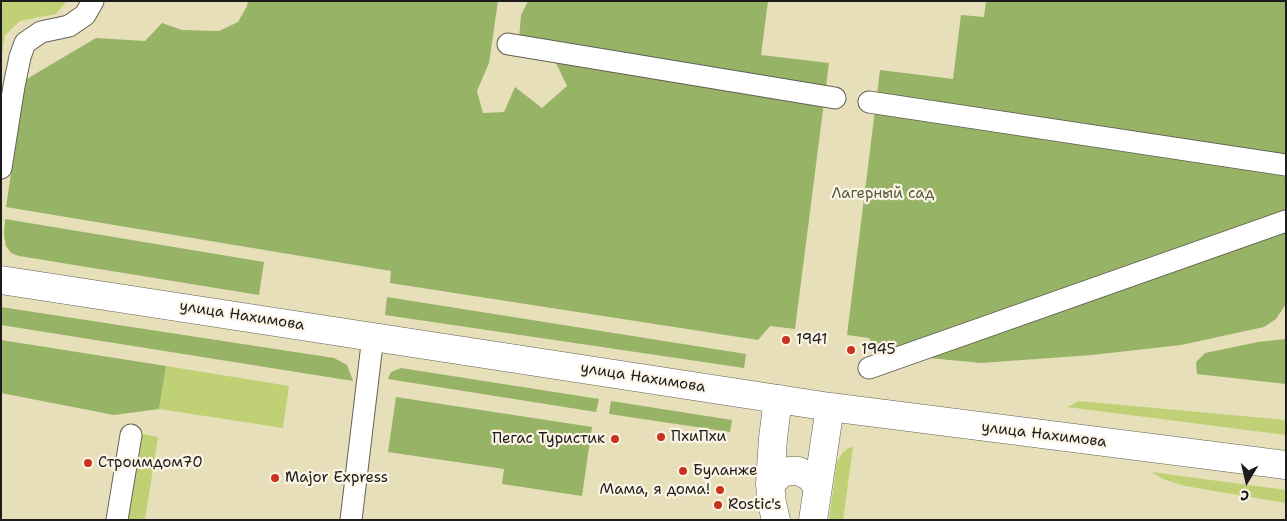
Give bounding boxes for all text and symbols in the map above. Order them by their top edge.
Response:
park label: Лагерный сад [831,185,935,203]
street label: улица Нахимова [178,297,306,335]
place label: 1941 [796,331,828,349]
marker: 1941 [780,334,792,346]
place label: 1945 [861,341,896,359]
marker: 1945 [845,344,857,356]
street label: улица Нахимова [579,359,707,397]
street label: улица Нахимова [980,418,1108,452]
place label: ПхиПхи [671,428,726,446]
place label: Пегас Туристик [492,430,605,448]
marker: ПхиПхи [655,431,667,443]
marker: Пегас Туристик [609,433,621,445]
place label: Строимдом70 [98,454,203,472]
north arrow [1222,456,1272,506]
marker: Строимдом70 [82,457,94,469]
place label: Буланже [693,462,758,480]
marker: Буланже [677,465,689,477]
place label: Major Express [285,469,388,487]
marker: Major Express [269,472,281,484]
place label: Мама, я дома! [600,481,710,499]
marker: Мама, я дома! [714,484,726,496]
text: С [1239,486,1250,505]
place label: Rostic's [728,496,781,514]
marker: Rostic's [712,499,724,511]

